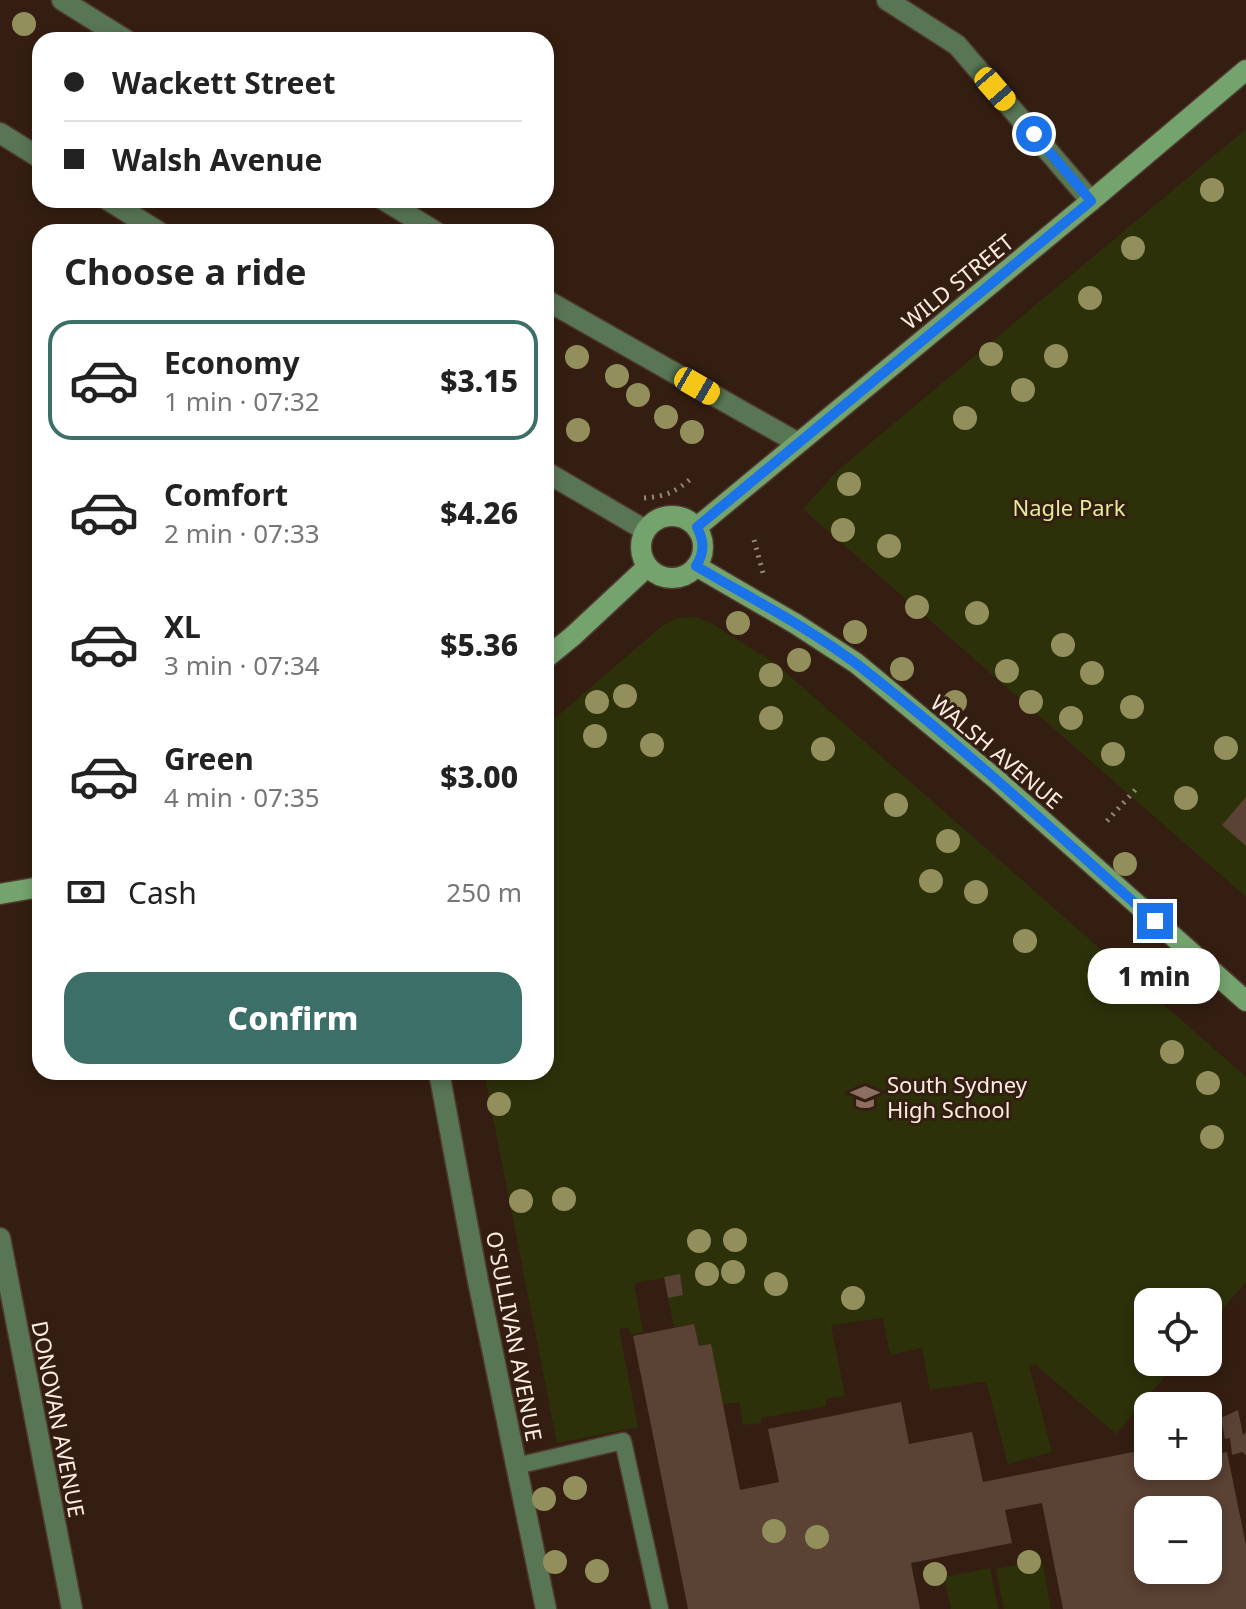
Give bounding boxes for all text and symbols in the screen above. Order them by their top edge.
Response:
text: Wackett Street [112,62,335,103]
car [970,63,1020,115]
route start [1016,116,1052,152]
text: Walsh Avenue [112,139,322,180]
street label: WILD STREET [895,227,1019,335]
text: Choose a ride [64,247,306,296]
text: Economy [164,342,300,383]
icon: car [68,344,140,416]
text: $3.15 [440,360,518,401]
car [670,364,724,408]
text: 1 min · 07:32 [164,383,320,419]
text: Comfort [164,474,288,515]
icon: car [68,476,140,548]
text: $4.26 [440,492,518,533]
park label: Nagle Park [1013,492,1126,522]
text: 2 min · 07:33 [164,515,320,551]
text: XL [164,606,201,647]
icon: car [68,608,140,680]
text: $5.36 [440,624,518,665]
text: 3 min · 07:34 [164,647,320,683]
street label: WALSH AVENUE [925,687,1069,815]
text: Green [164,738,254,779]
icon: car [68,740,140,812]
text: $3.00 [440,756,518,797]
text: 4 min · 07:35 [164,779,320,815]
icon: cash [64,870,108,914]
text: Cash [128,872,197,913]
text: 250 m [446,874,522,910]
route end [1137,903,1173,939]
callout: 1 min [1089,949,1221,1005]
text: 1 min [1118,958,1190,994]
button: Confirm [64,972,522,1064]
place label: South Sydney High School [887,1069,1028,1124]
school or university icon: South Sydney High School [850,1082,880,1112]
street label: O'SULLIVAN AVENUE [480,1228,550,1444]
map controls [1134,1288,1222,1584]
button: locate [1134,1288,1222,1376]
street label: DONOVAN AVENUE [25,1318,93,1520]
button: + [1134,1392,1222,1480]
button: − [1134,1496,1222,1584]

